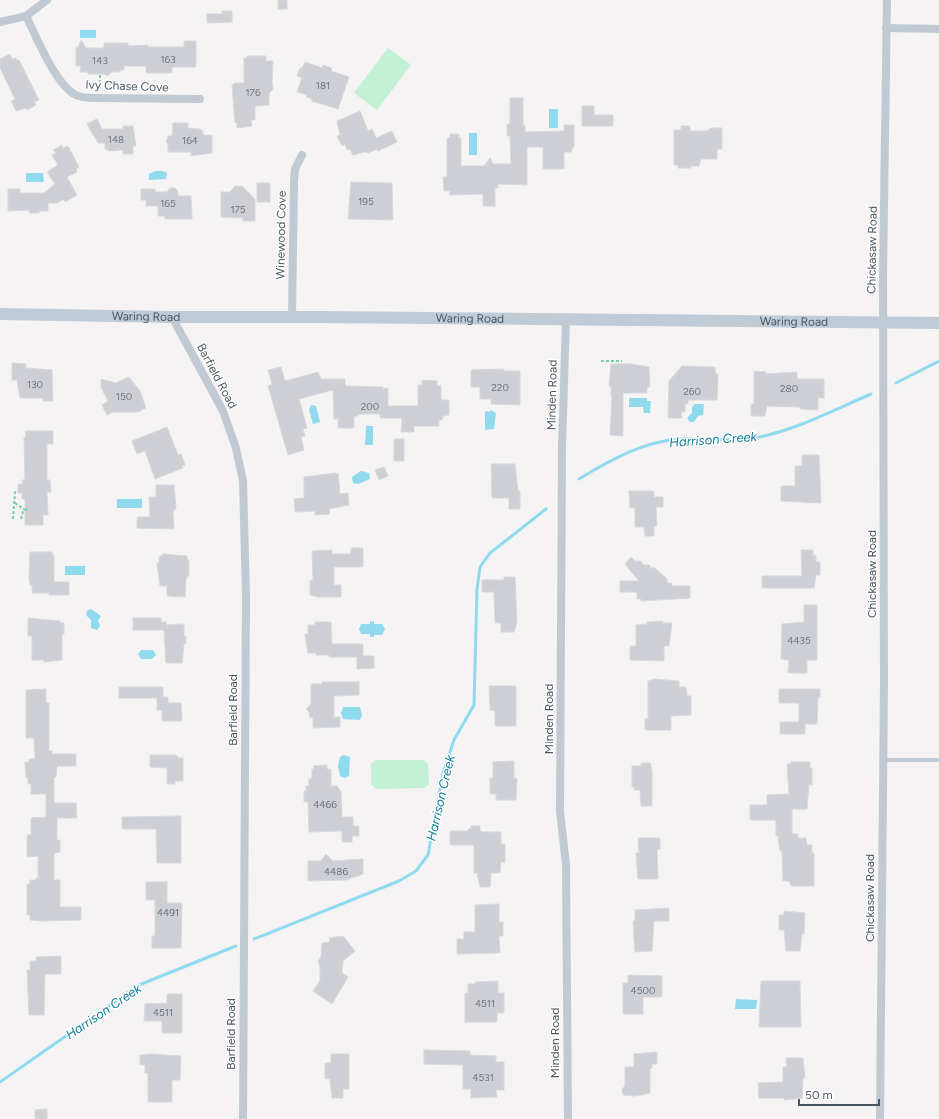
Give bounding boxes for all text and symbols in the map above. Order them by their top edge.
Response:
house number: 163 [160,53,176,66]
house number: 143 [92,54,108,67]
street label: Ivy Chase Cove [85,78,169,94]
house number: 181 [316,79,330,92]
house number: 176 [245,86,261,99]
house number: 148 [108,133,124,146]
house number: 164 [182,134,198,147]
street label: Winewood Cove [273,190,289,279]
house number: 195 [358,195,374,208]
house number: 165 [160,197,176,210]
house number: 175 [230,203,246,216]
street label: Chickasaw Road [864,206,880,294]
street label: Waring Road [112,309,180,324]
street label: Waring Road [436,311,504,326]
street label: Waring Road [760,314,828,329]
street label: Barfield Road [194,341,240,411]
street label: Minden Road [544,360,560,430]
house number: 130 [27,378,43,391]
house number: 220 [491,381,509,394]
house number: 280 [780,382,798,395]
house number: 260 [683,385,701,398]
house number: 150 [116,390,132,403]
house number: 200 [361,400,379,413]
water label: Harrison Creek [669,429,758,450]
street label: Chickasaw Road [865,530,879,618]
house number: 4435 [787,634,811,647]
street label: Barfield Road [226,674,240,746]
street label: Minden Road [542,684,556,754]
water label: Harrison Creek [423,753,458,843]
house number: 4466 [313,798,337,811]
street label: Chickasaw Road [863,854,877,942]
house number: 4486 [324,865,348,878]
house number: 4491 [157,906,179,919]
water label: Harrison Creek [63,980,144,1042]
house number: 4500 [631,984,655,997]
house number: 4511 [475,997,495,1010]
street label: Barfield Road [224,998,238,1070]
house number: 4511 [153,1006,173,1019]
street label: Minden Road [548,1008,562,1078]
house number: 4531 [472,1071,494,1084]
scale bar [799,1081,879,1107]
text: 50 m [805,1088,833,1102]

